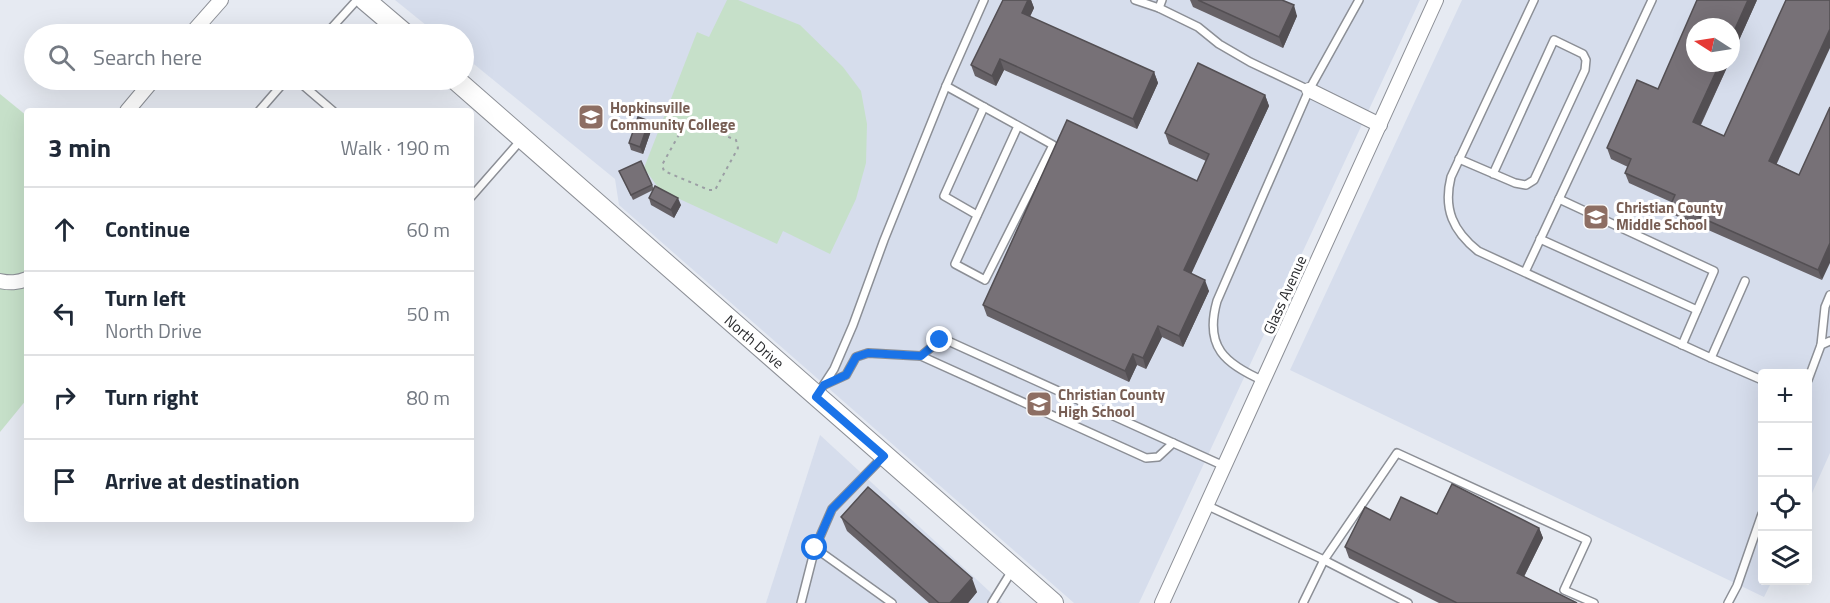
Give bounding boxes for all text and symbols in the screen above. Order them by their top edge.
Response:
north arrow [1686,18,1740,72]
search box [24,24,474,90]
text: Search here [93,40,202,74]
icon: search [45,41,78,74]
place label: Hopkinsville Community College [610,96,736,136]
school or university icon: Hopkinsville Community College [576,102,606,132]
text: 3 min [48,128,111,167]
text: Walk · 190 m [341,132,450,163]
place label: Christian County Middle School [1616,196,1724,236]
school or university icon: Christian County Middle School [1581,202,1611,232]
text: Continue [105,212,190,246]
icon: ahead [48,213,81,246]
text: 60 m [406,214,450,245]
street label: Glass Avenue [1257,252,1312,338]
text: Turn left [105,281,186,315]
icon: left [48,297,81,330]
text: 50 m [406,298,450,329]
street label: North Drive [719,309,789,374]
text: North Drive [105,315,202,346]
route end [926,326,952,352]
map controls [1758,369,1812,585]
button: + [1758,369,1812,423]
text: Turn right [105,380,199,414]
icon: right [48,381,81,414]
text: 80 m [406,382,450,413]
place label: Christian County High School [1058,383,1166,423]
school or university icon: Christian County High School [1024,389,1054,419]
button: − [1758,423,1812,477]
text: Arrive at destination [105,464,300,498]
icon: arrive [48,465,81,498]
button: locate [1758,477,1812,531]
button: layers [1758,531,1812,585]
route start [801,534,827,560]

